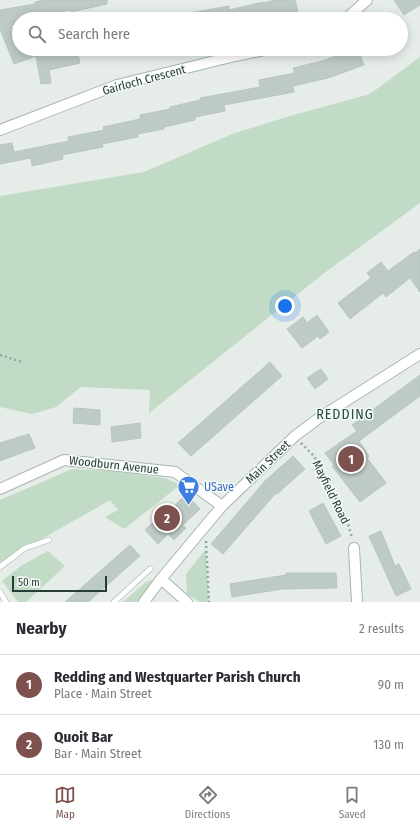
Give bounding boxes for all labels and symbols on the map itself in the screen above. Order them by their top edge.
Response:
street label: Gairloch Crescent [101,62,187,98]
your location [275,296,295,316]
district label: REDDING [316,406,374,423]
street label: Main Street [243,437,293,487]
pin: 1 [338,444,364,474]
street label: Woodburn Avenue [69,453,160,477]
street label: Mayfield Road [310,458,352,526]
supermarket icon: USave [175,474,201,507]
place label: USave [204,480,234,494]
pin: 2 [154,503,180,533]
scale bar [12,574,107,593]

